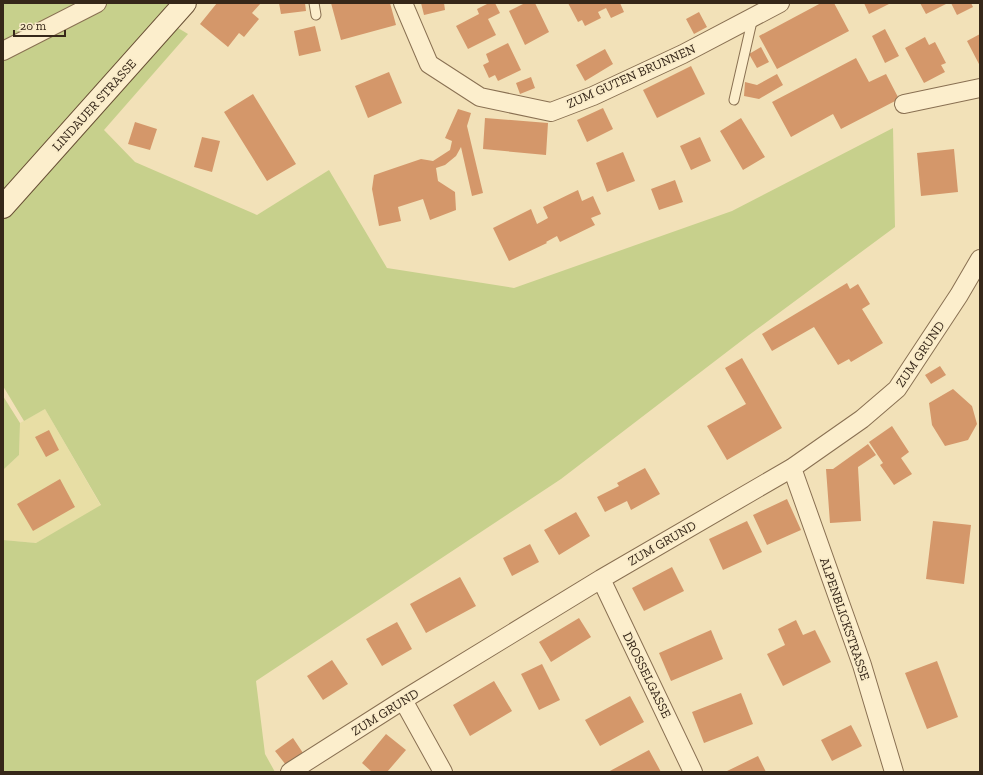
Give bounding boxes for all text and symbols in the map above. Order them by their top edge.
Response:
scale bar [14,12,65,38]
text: 20 m [20,19,47,33]
street label: ZUM GUTEN BRUNNEN [564,41,698,111]
street label: LINDAUER STRASSE [49,56,139,154]
street label: ZUM GRUND [892,318,948,390]
street label: ZUM GRUND [625,517,699,569]
street label: ALPENBLICKSTRASSE [817,556,873,683]
street label: DROSSELGASSE [620,630,674,721]
street label: ZUM GRUND [349,685,421,739]

